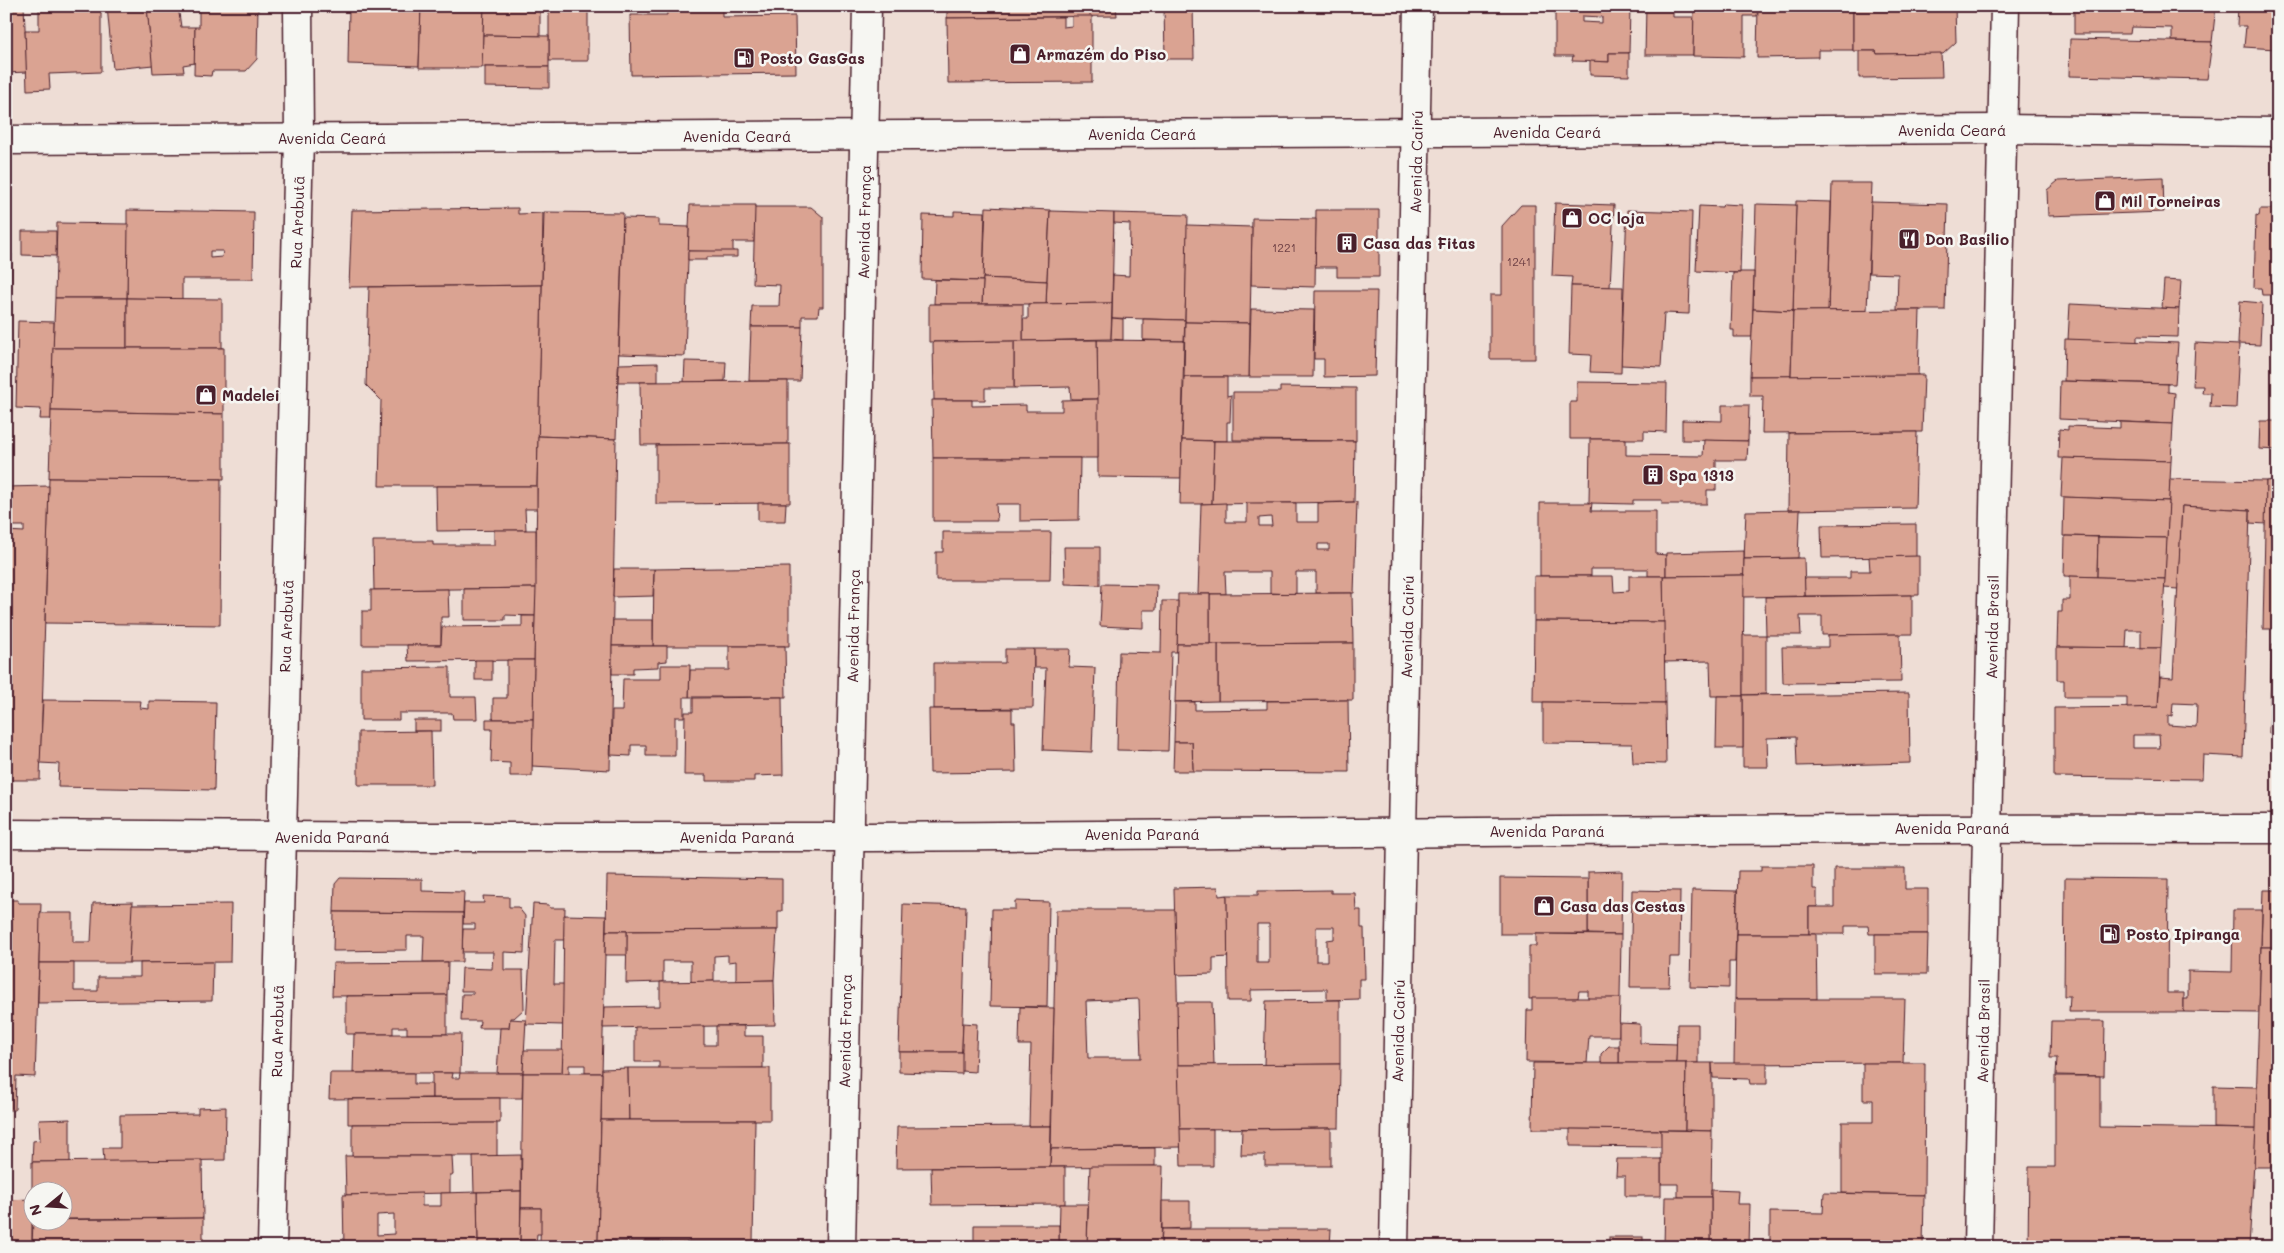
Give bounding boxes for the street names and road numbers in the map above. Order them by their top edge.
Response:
street label: Avenida Cairú [1405,110,1427,214]
street label: Avenida Ceará [1898,120,2006,140]
street label: Avenida Ceará [1493,122,1601,142]
street label: Avenida Ceará [1088,124,1196,144]
street label: Avenida Ceará [683,126,791,146]
street label: Avenida Ceará [278,128,386,148]
street label: Avenida França [853,165,875,279]
street label: Rua Arabutã [285,175,309,269]
street label: Avenida França [842,569,864,683]
street label: Avenida Cairú [1396,575,1418,679]
street label: Avenida Brasil [1981,575,2003,679]
street label: Rua Arabutã [274,579,298,673]
street label: Avenida Paraná [1894,818,2010,838]
street label: Avenida Paraná [1489,821,1605,841]
street label: Avenida Paraná [1084,824,1200,844]
street label: Avenida Paraná [274,827,390,847]
street label: Avenida Paraná [679,827,795,847]
street label: Avenida França [834,974,856,1088]
street label: Avenida Cairú [1387,979,1409,1083]
street label: Avenida Brasil [1972,979,1994,1083]
street label: Rua Arabutã [266,984,288,1078]

